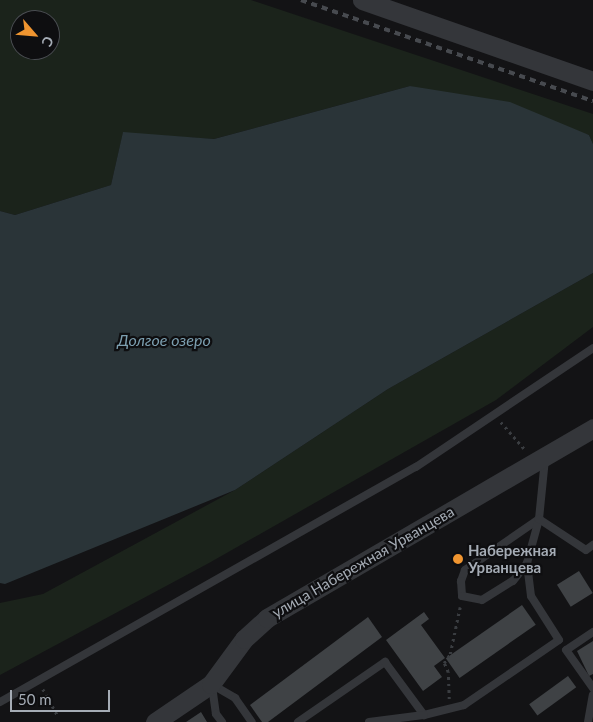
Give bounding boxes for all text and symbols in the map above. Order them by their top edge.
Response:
north arrow [10,10,60,60]
text: С [38,34,58,50]
water label: Долгое озеро [117,330,211,350]
street label: улица Набережная Урванцева [269,502,457,622]
place label: Набережная Урванцева [468,541,556,576]
marker: Набережная Урванцева [452,553,464,565]
scale bar [12,680,112,712]
text: 50 m [18,690,52,708]

